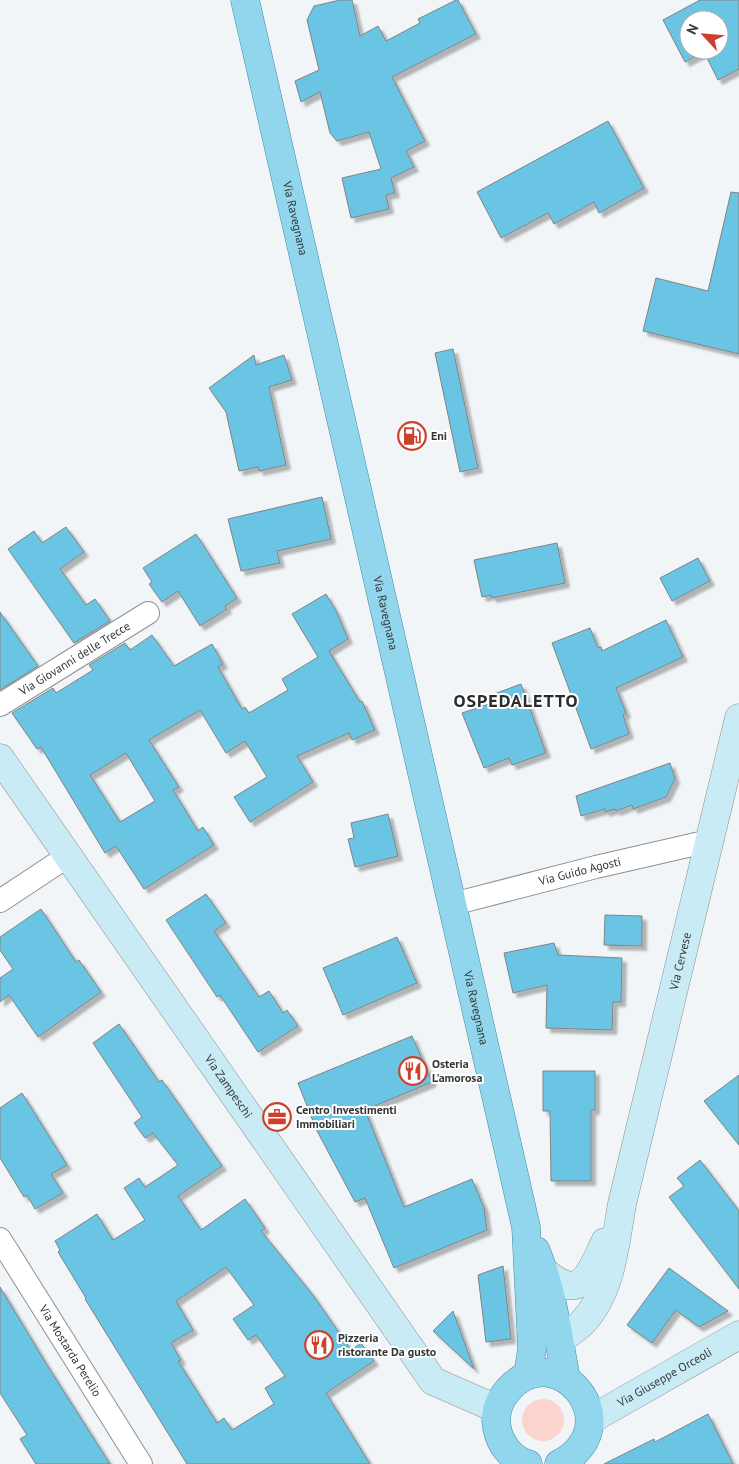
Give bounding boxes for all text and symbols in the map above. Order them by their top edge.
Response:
north arrow [679,10,729,60]
text: N [682,21,702,37]
street label: Via Ravegnana [280,179,311,257]
fuel station icon: Eni [397,421,427,451]
place label: Eni [431,428,447,443]
street label: Via Ravegnana [370,574,402,651]
street label: Via Giovanni delle Trecce [15,618,133,699]
district label: OSPEDALETTO [453,689,579,712]
street label: Via Guido Agosti [536,854,622,889]
street label: Via Cervese [666,931,694,992]
street label: Via Ravegnana [460,968,492,1046]
street label: Via Zampeschi [201,1051,256,1121]
restaurant icon: Osteria L'amorosa [398,1056,428,1086]
place label: Osteria L'amorosa [432,1056,482,1085]
office icon: Centro Investimenti Immobiliari [262,1102,292,1132]
place label: Centro Investimenti Immobiliari [296,1102,397,1131]
street label: Via Mostarda Perelio [36,1301,105,1399]
restaurant icon: Pizzeria ristorante Da gusto [304,1330,334,1360]
place label: Pizzeria ristorante Da gusto [338,1330,437,1359]
street label: Via Giuseppe Orceoli [614,1344,714,1410]

